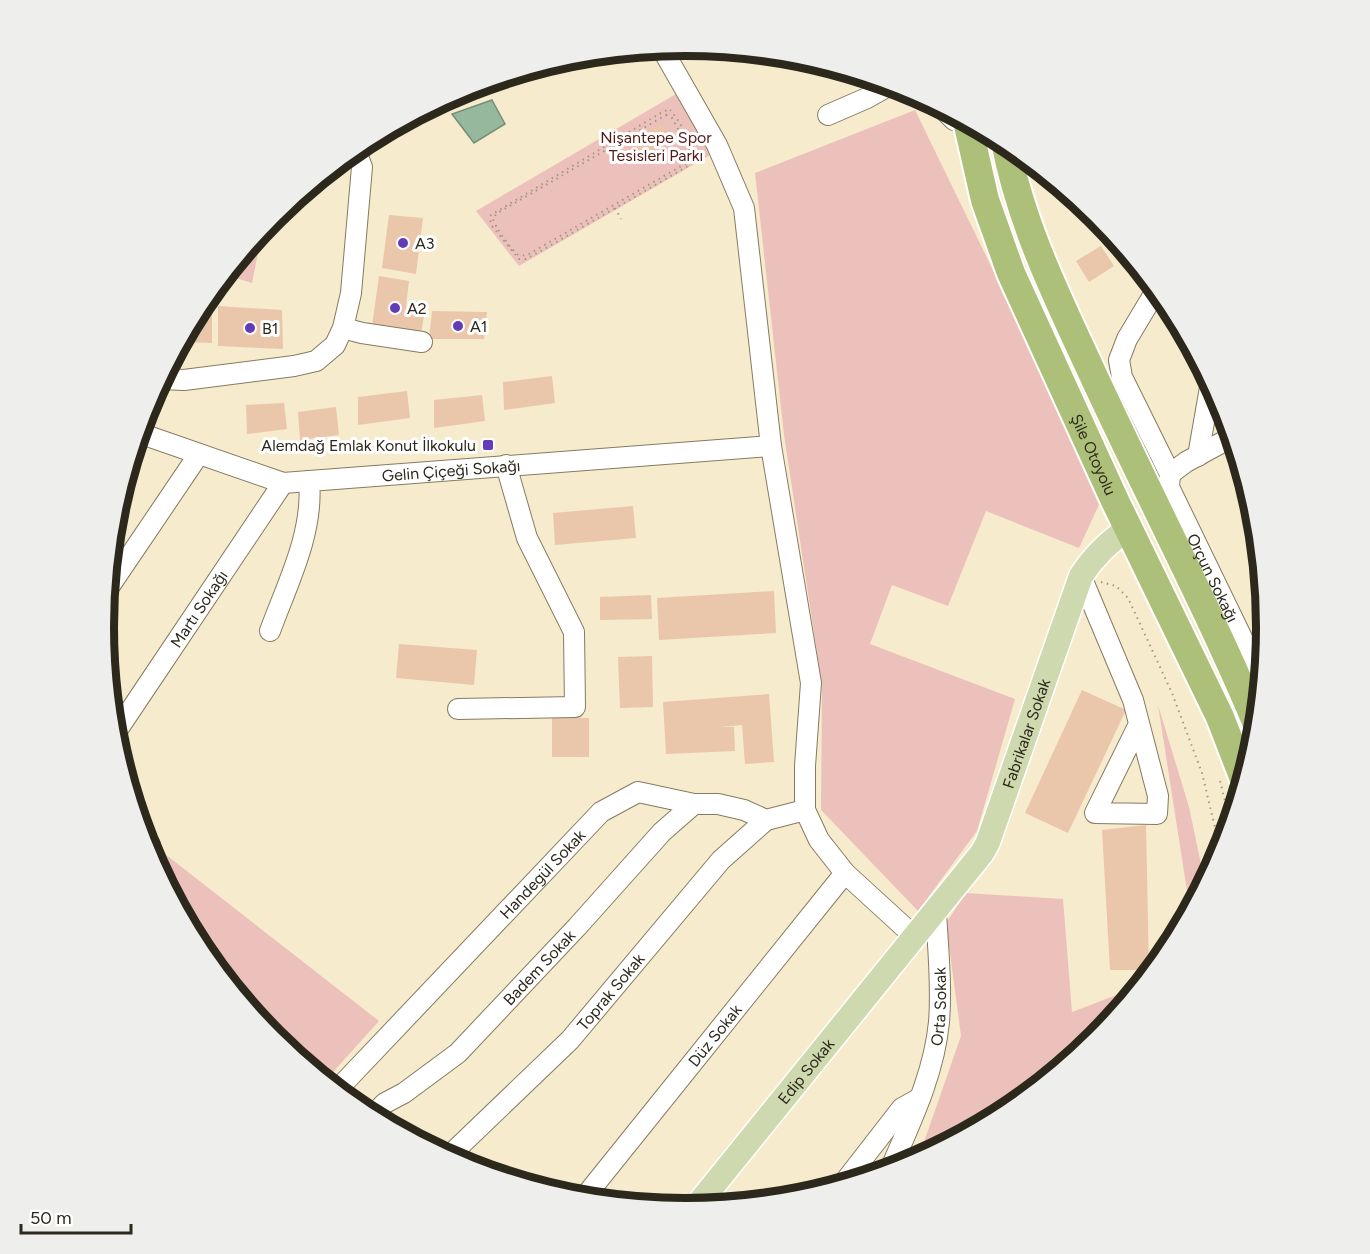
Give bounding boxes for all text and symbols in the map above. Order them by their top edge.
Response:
park label: Nişantepe Spor Tesisleri Parkı [600,128,712,165]
place label: A3 [415,234,435,253]
marker: A3 [396,236,410,250]
place label: A2 [407,299,427,318]
marker: A2 [388,301,402,315]
place label: A1 [470,317,487,336]
place label: B1 [262,319,278,338]
marker: A1 [451,319,465,333]
marker: B1 [243,321,257,335]
street label: Şile Otoyolu [1067,411,1121,498]
place label: Alemdağ Emlak Konut İlkokulu [261,436,476,455]
marker: Alemdağ Emlak Konut İlkokulu [481,438,495,452]
street label: Gelin Çiçeği Sokağı [381,456,521,485]
street label: Orçun Sokağı [1183,530,1242,625]
street label: Martı Sokağı [166,567,231,651]
street label: Fabrikalar Sokak [998,676,1054,791]
street label: Handegül Sokak [495,825,589,922]
street label: Badem Sokak [499,926,579,1009]
street label: Toprak Sokak [573,949,648,1034]
street label: Orta Sokak [926,967,950,1047]
street label: Düz Sokak [684,1000,745,1070]
street label: Edip Sokak [774,1034,838,1108]
scale bar [21,1197,130,1235]
text: 50 m [30,1207,72,1229]

